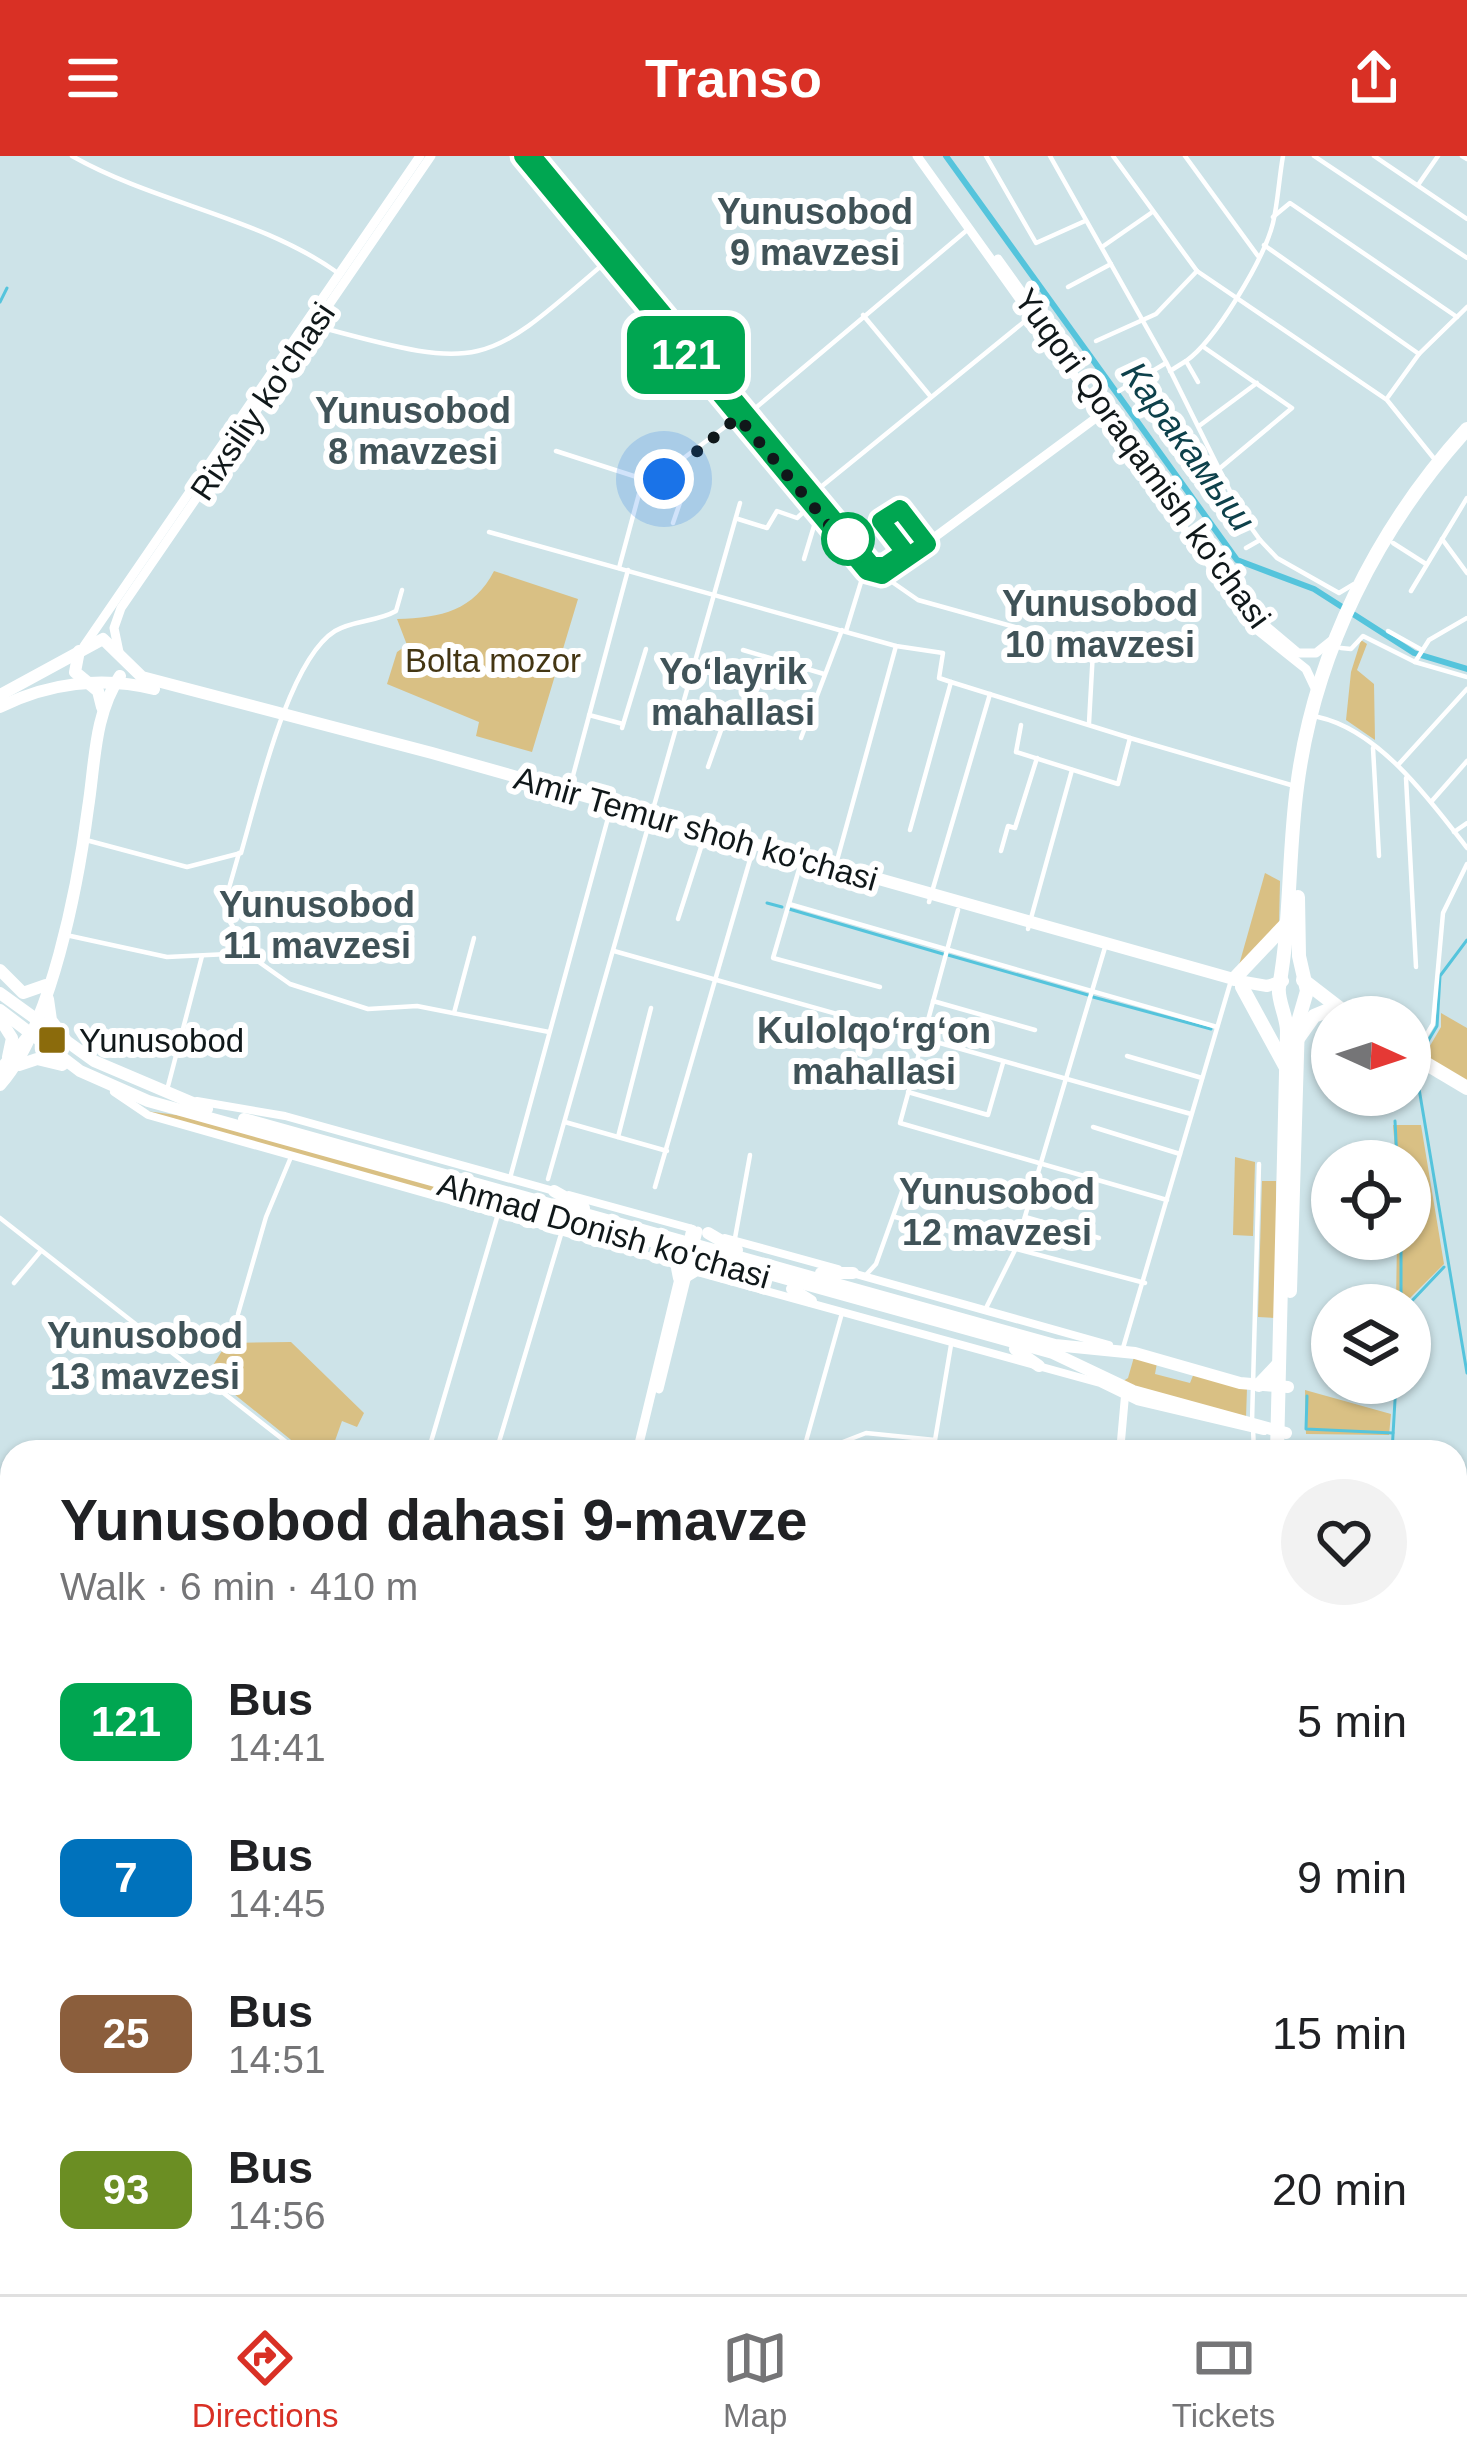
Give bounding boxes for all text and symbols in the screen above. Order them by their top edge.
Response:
icon: menu [60,45,126,111]
icon: share [1341,45,1407,111]
text: Transo [645,48,822,108]
district label: Yunusobod 9 mavzesi [717,191,913,273]
street label: Yuqori Qoraqamish ko'chasi [1007,282,1278,635]
street label: Rixsiliy ko'chasi [183,296,342,507]
line badge: 121 [617,316,755,394]
text: 121 [651,331,721,378]
water label: Каракамыш [1113,354,1264,539]
district label: Yunusobod 8 mavzesi [315,390,511,472]
your location [634,449,694,509]
unlabelled marker [823,514,873,564]
district label: Yunusobod 10 mavzesi [1002,583,1198,665]
park label: Bolta mozor [405,642,581,679]
district label: Yoʻlayrik mahallasi [651,651,815,733]
street label: Amir Temur shoh ko'chasi [510,759,882,898]
district label: Yunusobod 11 mavzesi [219,884,415,966]
north arrow [1311,996,1431,1116]
map controls [1311,996,1431,1404]
district label: Kulolqoʻrgʻon mahallasi [757,1010,991,1092]
place label: Yunusobod [79,1022,244,1059]
marker: Yunusobod [36,1024,68,1056]
button: locate [1311,1140,1431,1260]
street label: Ahmad Donish ko'chasi [434,1165,774,1296]
district label: Yunusobod 12 mavzesi [899,1171,1095,1253]
button: layers [1311,1284,1431,1404]
district label: Yunusobod 13 mavzesi [47,1315,243,1397]
button: heart [1281,1479,1407,1605]
text: Yunusobod dahasi 9-mavze [60,1488,808,1552]
text: Walk · 6 min · 410 m [60,1565,418,1608]
text: Bus [228,1674,313,1725]
text: 5 min [1297,1696,1407,1747]
text: 121 [91,1698,161,1745]
text: 14:41 [228,1726,326,1769]
text: Bus [228,1830,313,1881]
text: 9 min [1297,1852,1407,1903]
text: 7 [114,1854,138,1901]
text: 14:45 [228,1882,326,1925]
text: Bus [228,1986,313,2037]
text: 15 min [1272,2008,1407,2059]
text: 25 [103,2010,149,2057]
text: 14:51 [228,2038,326,2081]
text: Bus [228,2142,313,2193]
text: 20 min [1272,2164,1407,2215]
text: 93 [103,2166,149,2213]
text: 14:56 [228,2194,326,2237]
tab: Directions [192,2325,339,2435]
tab: Map [722,2325,788,2435]
tab: Tickets [1172,2325,1275,2435]

